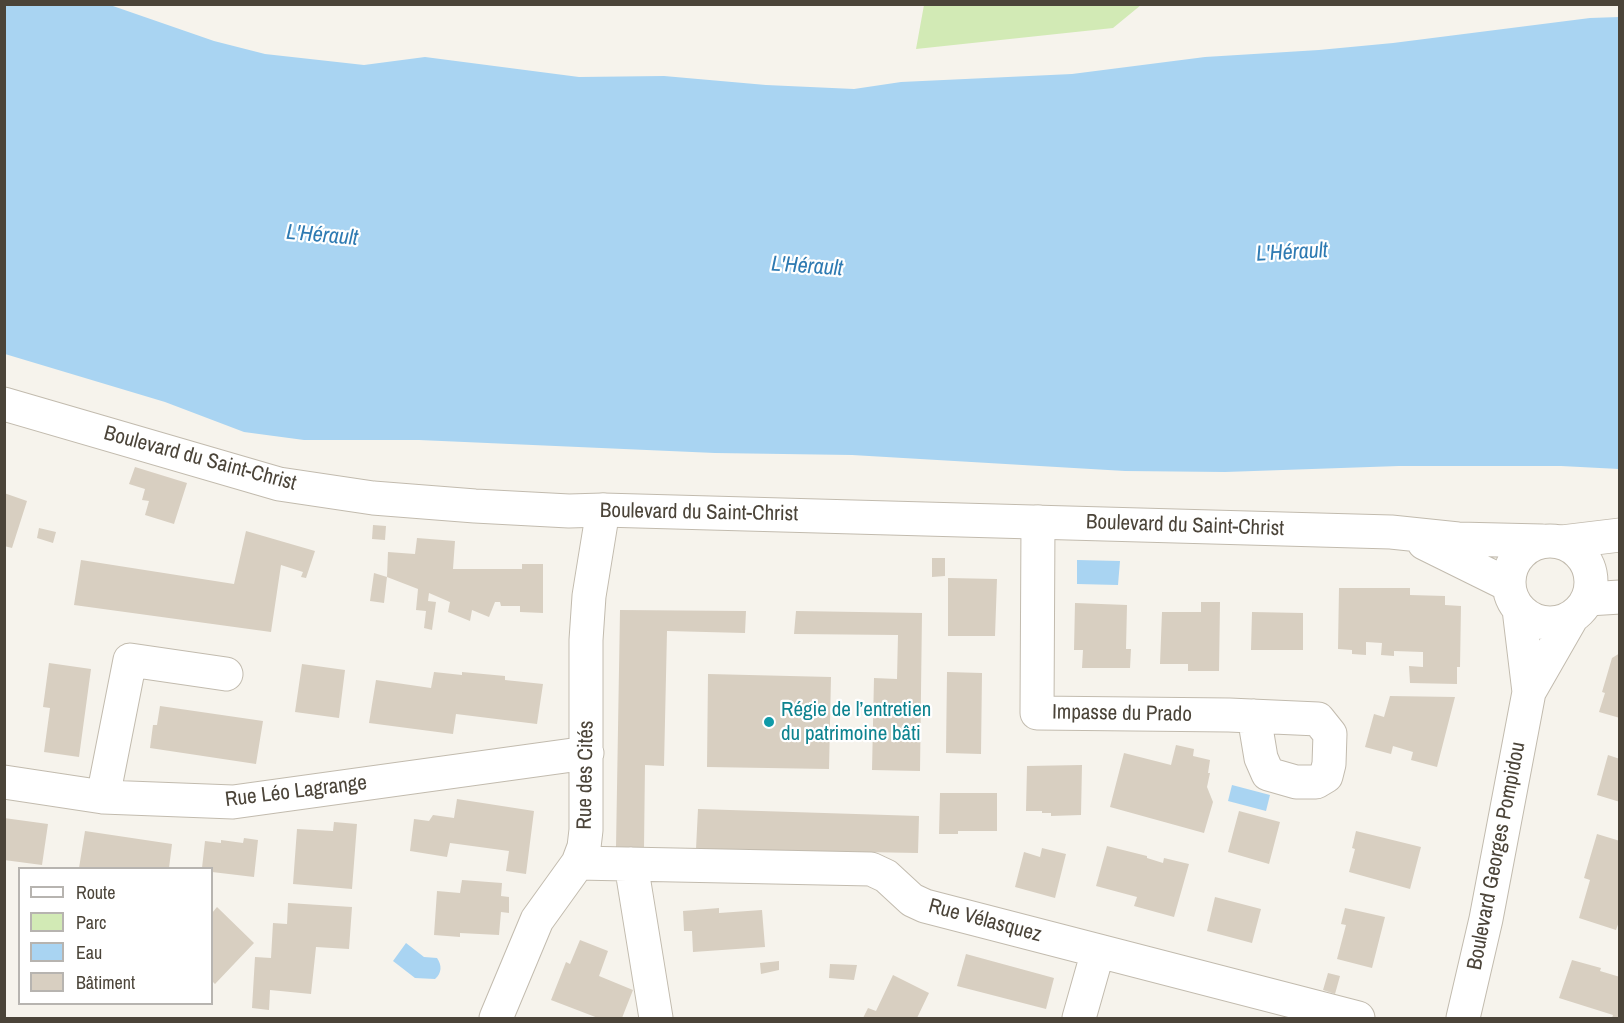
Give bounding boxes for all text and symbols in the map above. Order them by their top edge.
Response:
water label: L'Hérault [285,220,359,252]
water label: L'Hérault [1256,238,1328,268]
water label: L'Hérault [770,251,844,283]
street label: Boulevard du Saint-Christ [101,421,299,497]
street label: Boulevard du Saint-Christ [600,499,798,527]
street label: Boulevard du Saint-Christ [1086,510,1284,542]
place label: Régie de l’entretien du patrimoine bâti [781,697,931,747]
street label: Impasse du Prado [1052,700,1192,728]
marker: Régie de l’entretien du patrimoine bâti [762,715,776,729]
street label: Rue des Cités [572,720,600,830]
street label: Boulevard Georges Pompidou [1463,740,1531,972]
street label: Rue Léo Lagrange [224,771,368,813]
legend [18,867,213,1005]
text: Route [76,880,115,905]
street label: Rue Vélasquez [926,894,1044,948]
text: Parc [76,910,106,935]
text: Eau [76,940,102,965]
text: Bâtiment [76,970,135,995]

